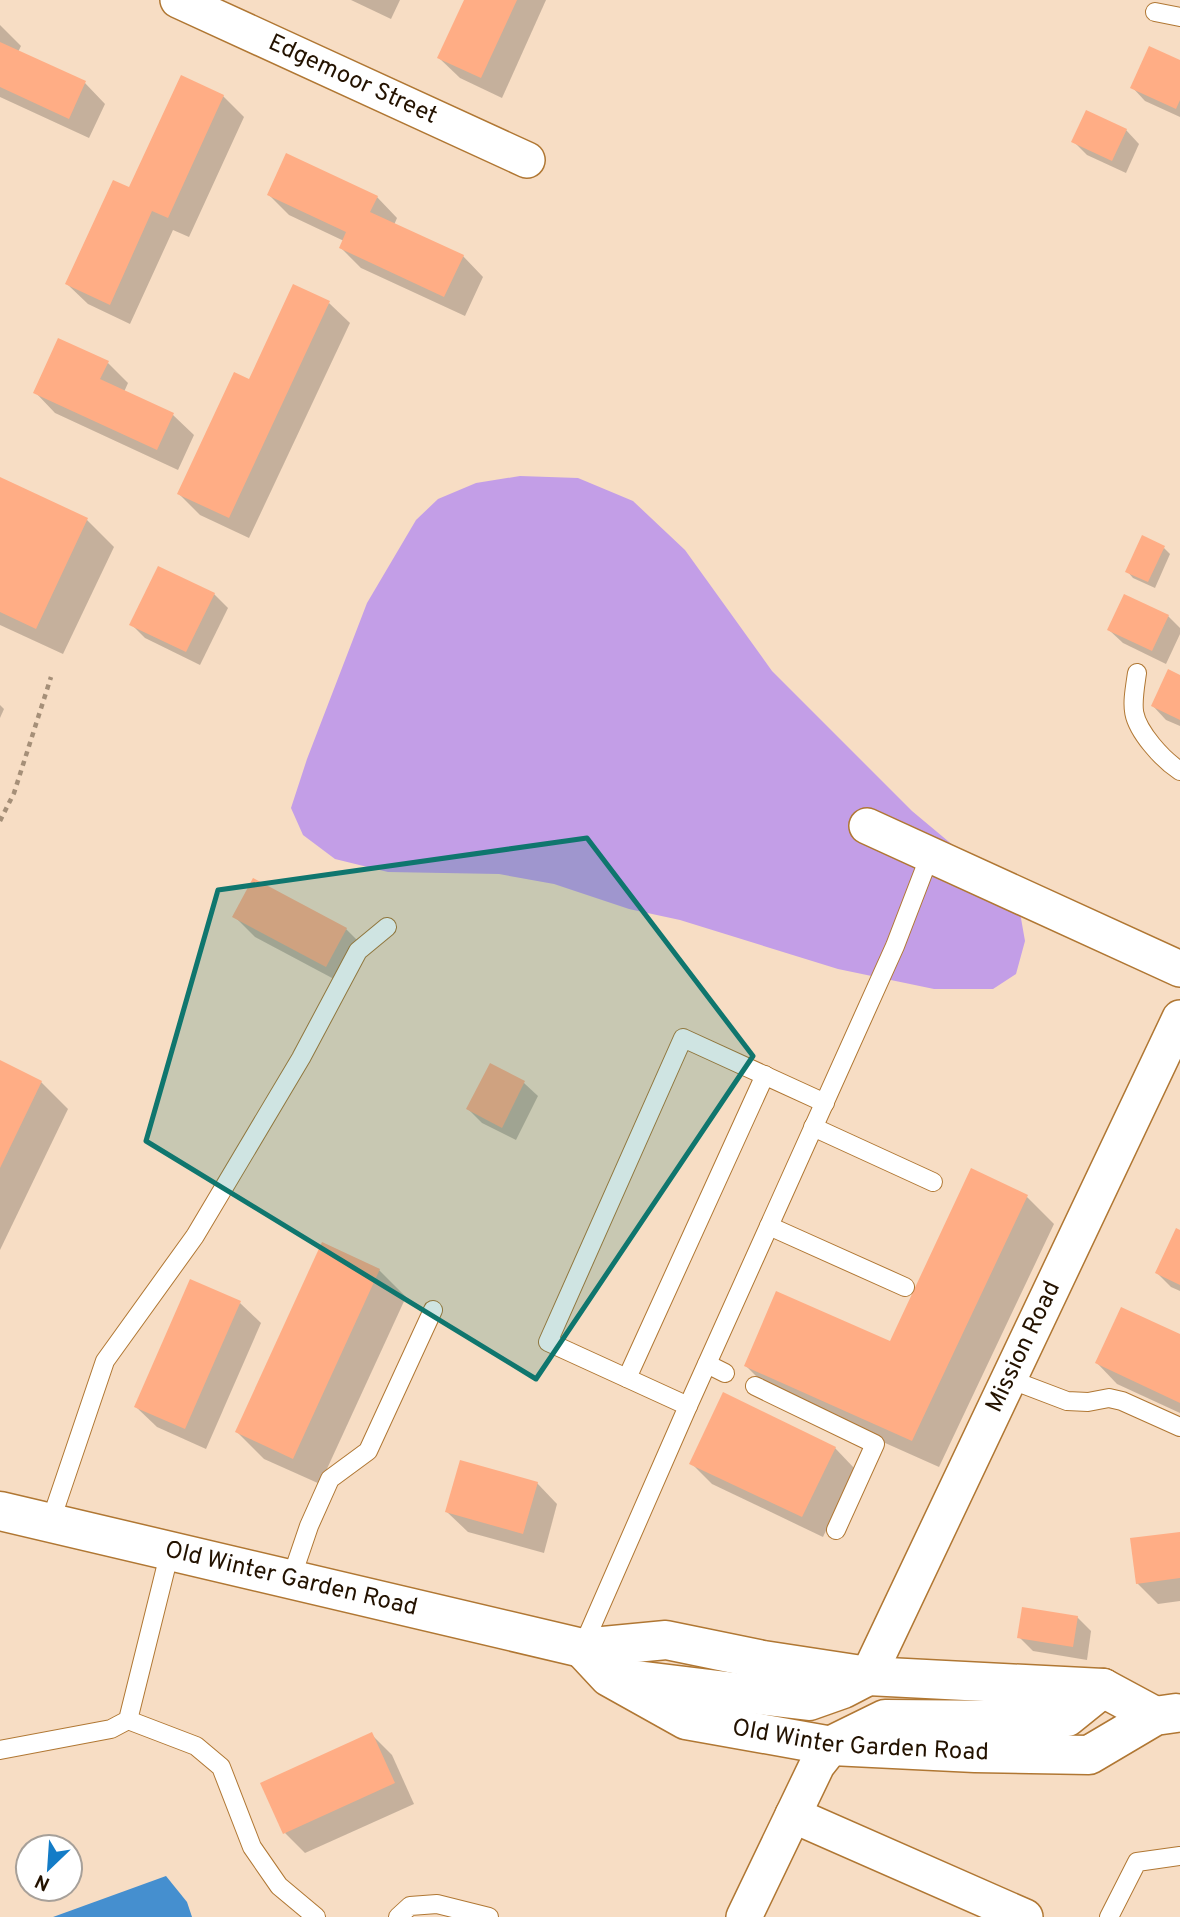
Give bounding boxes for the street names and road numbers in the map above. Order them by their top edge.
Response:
street label: Edgemoor Street [263,28,442,132]
street label: Mission Road [980,1276,1068,1418]
street label: Old Winter Garden Road [162,1535,420,1624]
street label: Old Winter Garden Road [730,1713,989,1768]

